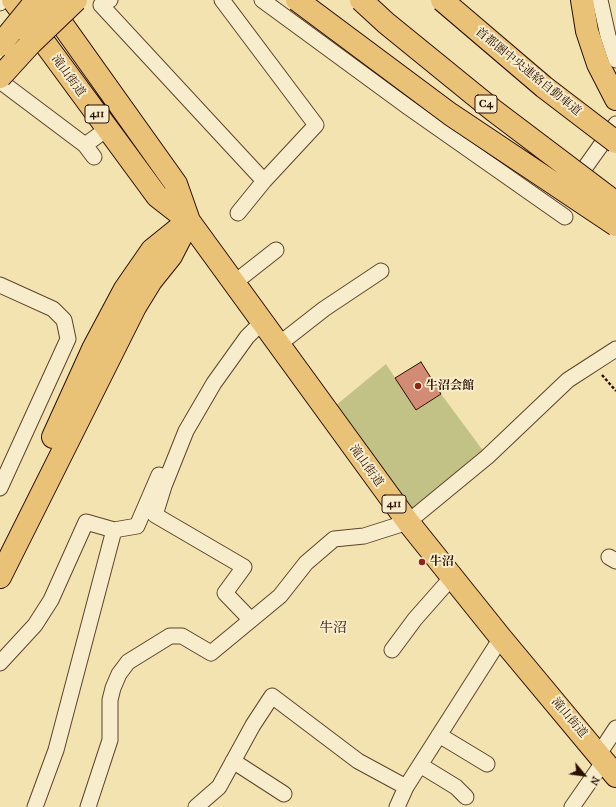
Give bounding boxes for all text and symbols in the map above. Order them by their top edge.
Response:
street label: 首都圏中央連絡自動車道 [472,25,584,119]
street label: 滝山街道 [48,52,88,100]
road number: C4 [475,95,497,113]
road number: 411 [85,105,109,123]
place label: 牛沼会館 [426,379,474,393]
marker: 牛沼会館 [413,381,423,391]
street label: 滝山街道 [346,442,386,490]
road number: 411 [382,495,406,513]
place label: 牛沼 [430,555,454,569]
marker: 牛沼 [417,557,427,567]
district label: 牛沼 [319,621,347,637]
street label: 滝山街道 [548,695,590,741]
north arrow [564,755,604,795]
text: N [587,774,603,788]

